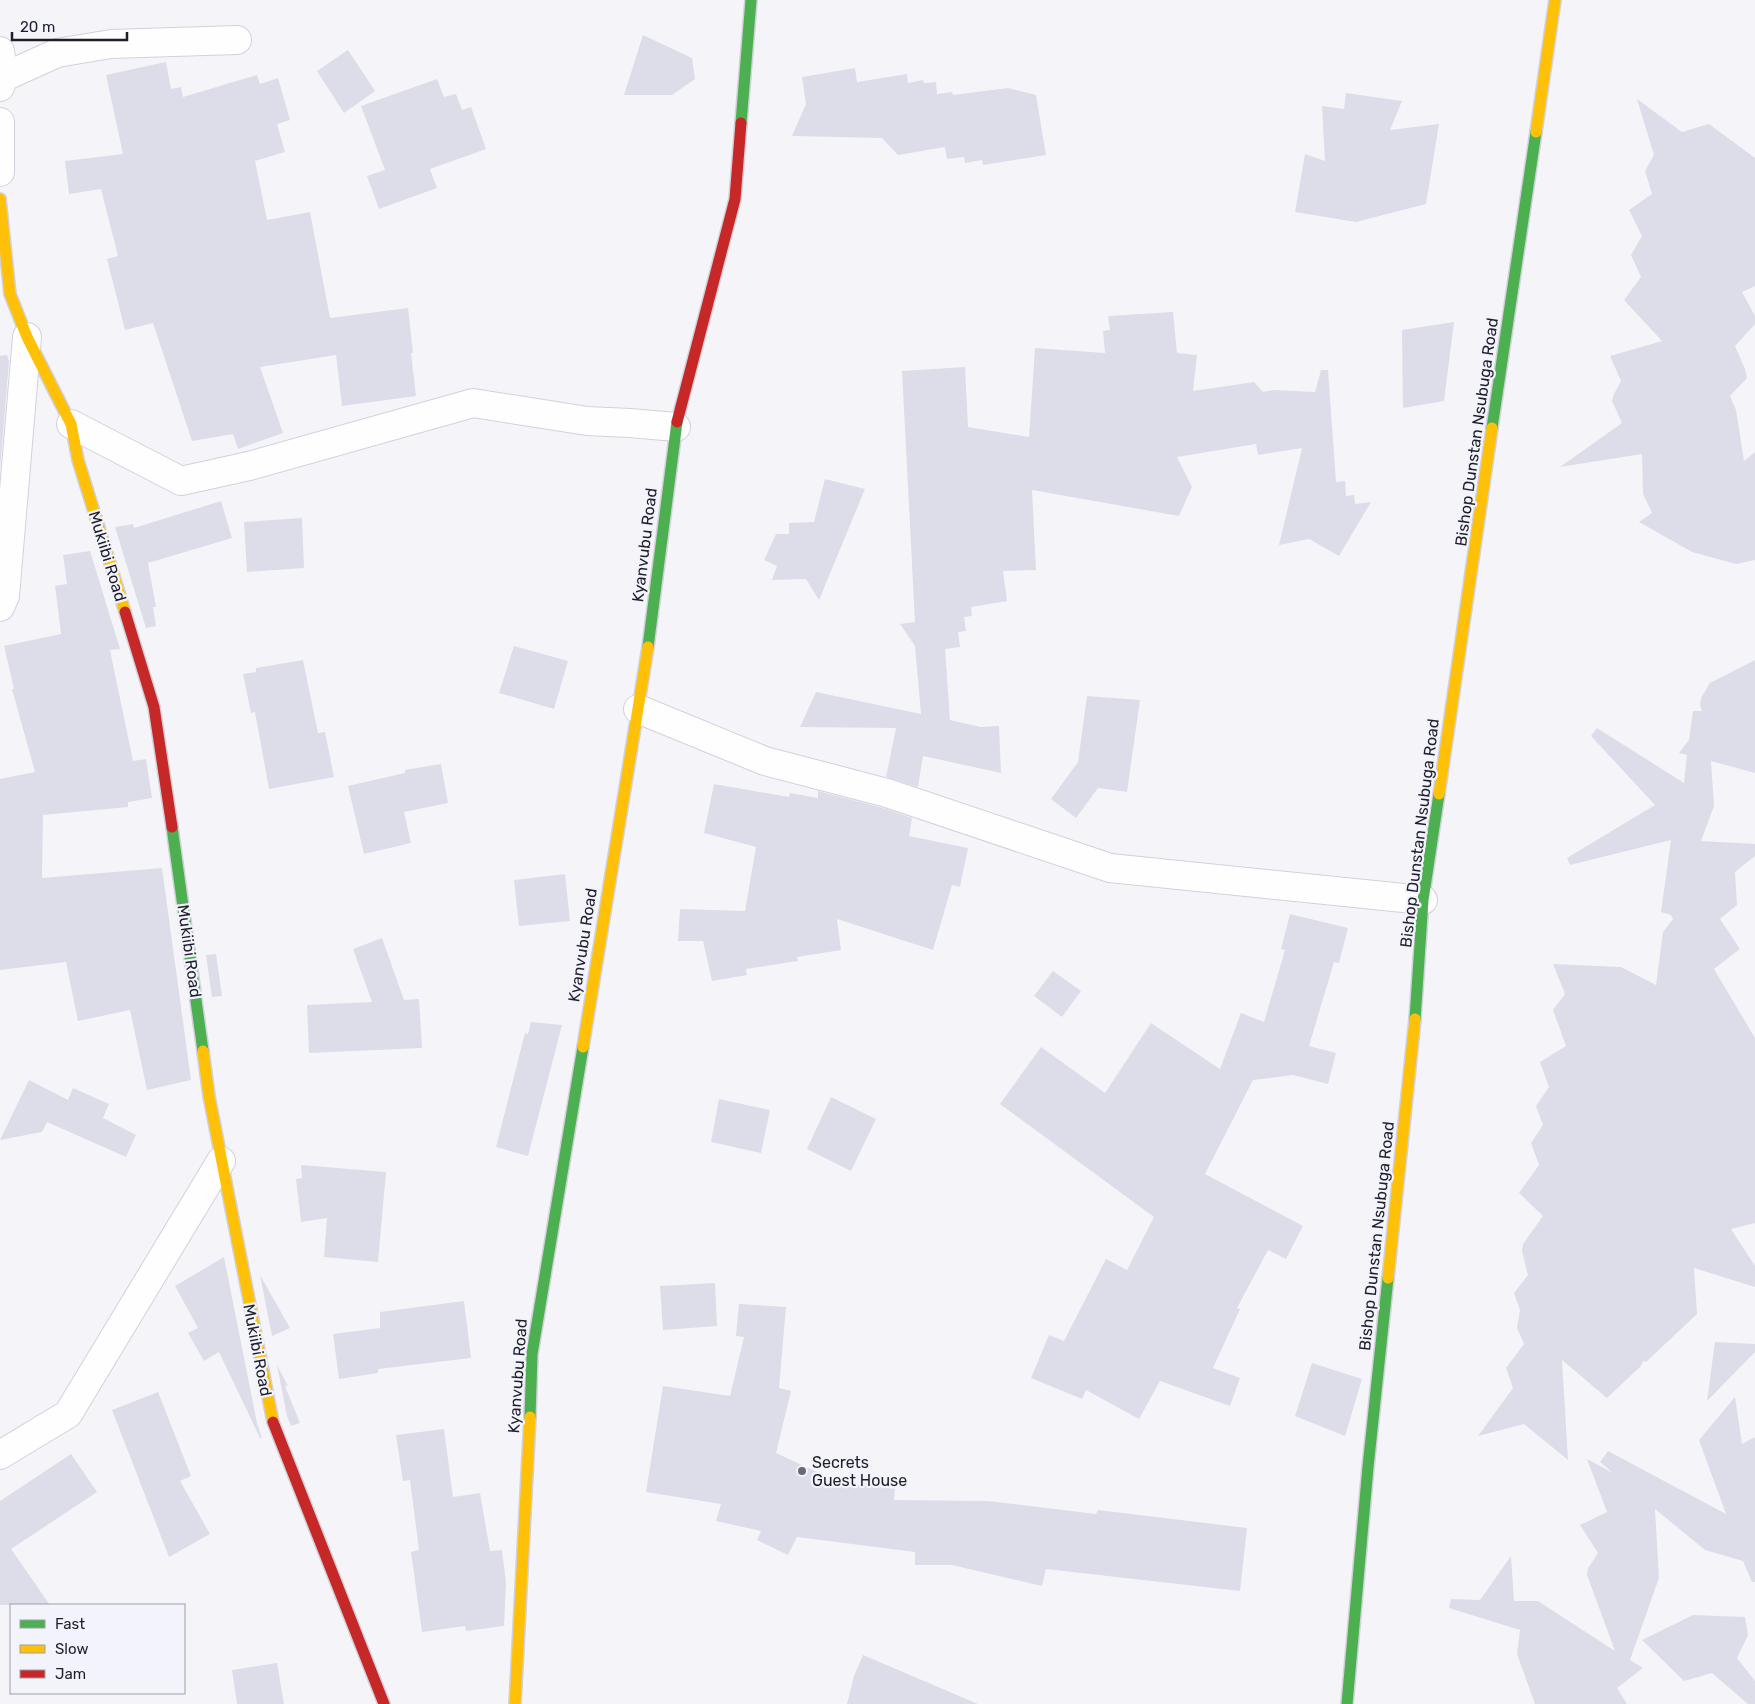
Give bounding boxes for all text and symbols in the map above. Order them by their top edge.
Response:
scale bar [12,10,128,42]
text: 20 m [20,18,55,36]
street label: Bishop Dunstan Nsubuga Road [1451,317,1502,548]
street label: Kyanvubu Road [628,487,661,603]
street label: Mukiibi Road [85,509,130,604]
street label: Bishop Dunstan Nsubuga Road [1396,717,1443,949]
street label: Kyanvubu Road [564,887,601,1003]
street label: Mukiibi Road [174,903,205,999]
street label: Bishop Dunstan Nsubuga Road [1355,1120,1398,1352]
street label: Mukiibi Road [239,1302,276,1398]
street label: Kyanvubu Road [504,1318,531,1434]
place label: Secrets Guest House [812,1453,907,1490]
marker: Secrets Guest House [796,1465,808,1477]
legend [10,1604,185,1694]
text: Fast [55,1615,85,1633]
text: Slow [55,1640,88,1658]
text: Jam [55,1665,86,1683]

